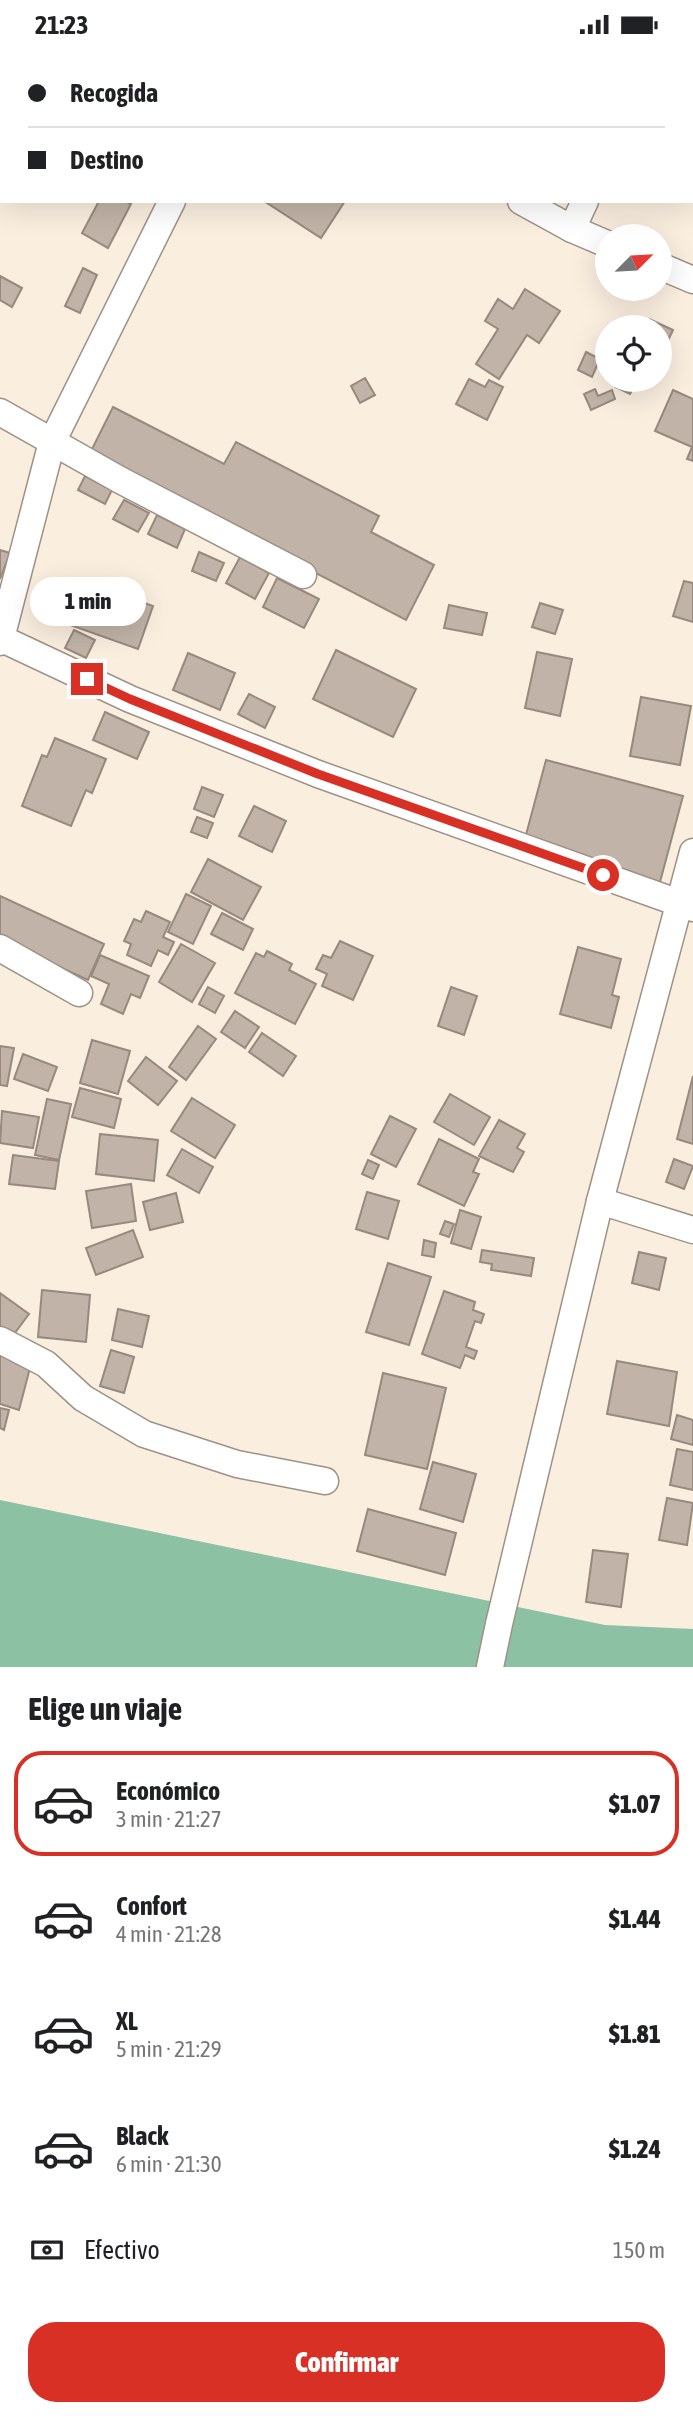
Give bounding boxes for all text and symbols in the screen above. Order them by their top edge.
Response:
text: 21:23 [35,10,89,40]
text: Recogida [70,78,158,108]
text: Destino [70,145,144,175]
north arrow [595,224,672,301]
map controls [595,224,672,392]
button: locate [595,315,672,392]
callout: 1 min [29,577,145,627]
text: 1 min [65,588,111,614]
route end [71,663,103,695]
route start [587,859,619,891]
text: Elige un viaje [28,1690,182,1727]
icon: car [32,1772,95,1835]
text: Económico [116,1776,220,1806]
text: $1.07 [609,1789,661,1819]
text: 3 min · 21:27 [116,1806,222,1832]
icon: car [32,1887,95,1950]
text: Confort [116,1891,187,1921]
text: $1.44 [609,1904,661,1934]
text: 4 min · 21:28 [116,1921,222,1947]
icon: car [32,2002,95,2065]
text: XL [116,2006,138,2036]
text: $1.81 [609,2019,661,2049]
text: 5 min · 21:29 [116,2036,222,2062]
icon: car [32,2117,95,2180]
text: Black [116,2121,168,2151]
text: $1.24 [609,2134,661,2164]
text: 6 min · 21:30 [116,2151,222,2177]
icon: cash [28,2231,66,2269]
text: Efectivo [84,2235,160,2265]
text: 150 m [613,2237,665,2263]
button: Confirmar [28,2322,665,2402]

